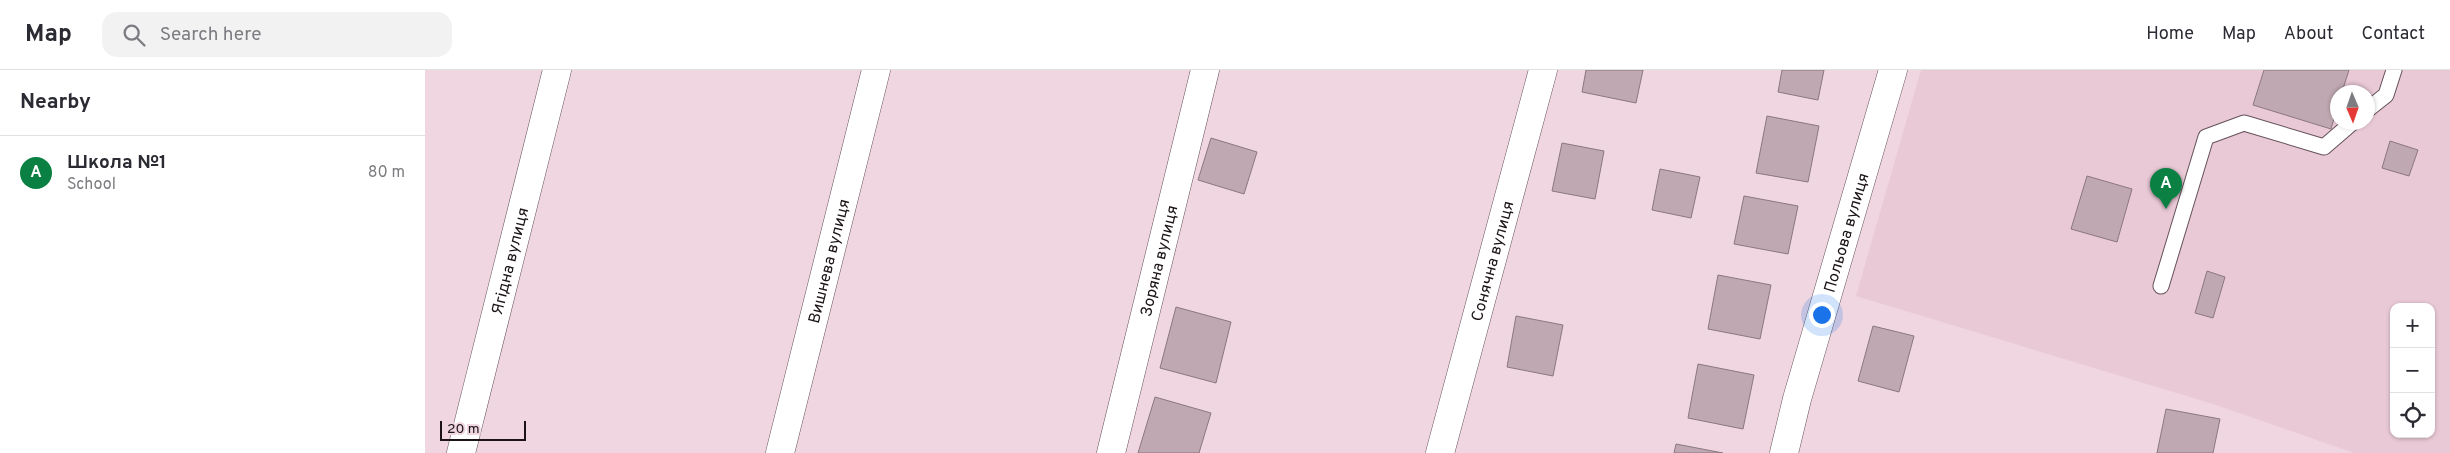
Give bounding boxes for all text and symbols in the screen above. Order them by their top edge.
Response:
search box [102,12,452,57]
text: Map [25,20,72,50]
icon: search [120,21,148,49]
text: Search here [160,23,261,47]
text: Home [2146,23,2194,46]
text: Map [2222,23,2256,46]
text: About [2284,23,2333,46]
text: Contact [2361,23,2425,46]
north arrow [2330,85,2375,130]
text: Nearby [20,89,91,116]
text: Школа №1 [67,151,167,175]
text: A [30,163,42,183]
text: 80 m [368,163,405,183]
pin: A [2150,168,2182,209]
street label: Польова вулиця [1821,171,1874,295]
text: School [67,175,116,195]
street label: Вишнева вулиця [805,197,855,326]
street label: Сонячна вулиця [1468,199,1519,324]
street label: Зоряна вулиця [1137,203,1183,319]
street label: Ягідна вулиця [488,206,534,317]
your location [1809,302,1835,328]
map controls [2390,303,2435,438]
button: + [2390,303,2435,348]
button: − [2390,348,2435,393]
button: locate [2390,393,2435,438]
scale bar [440,418,526,441]
text: 20 m [447,421,480,438]

